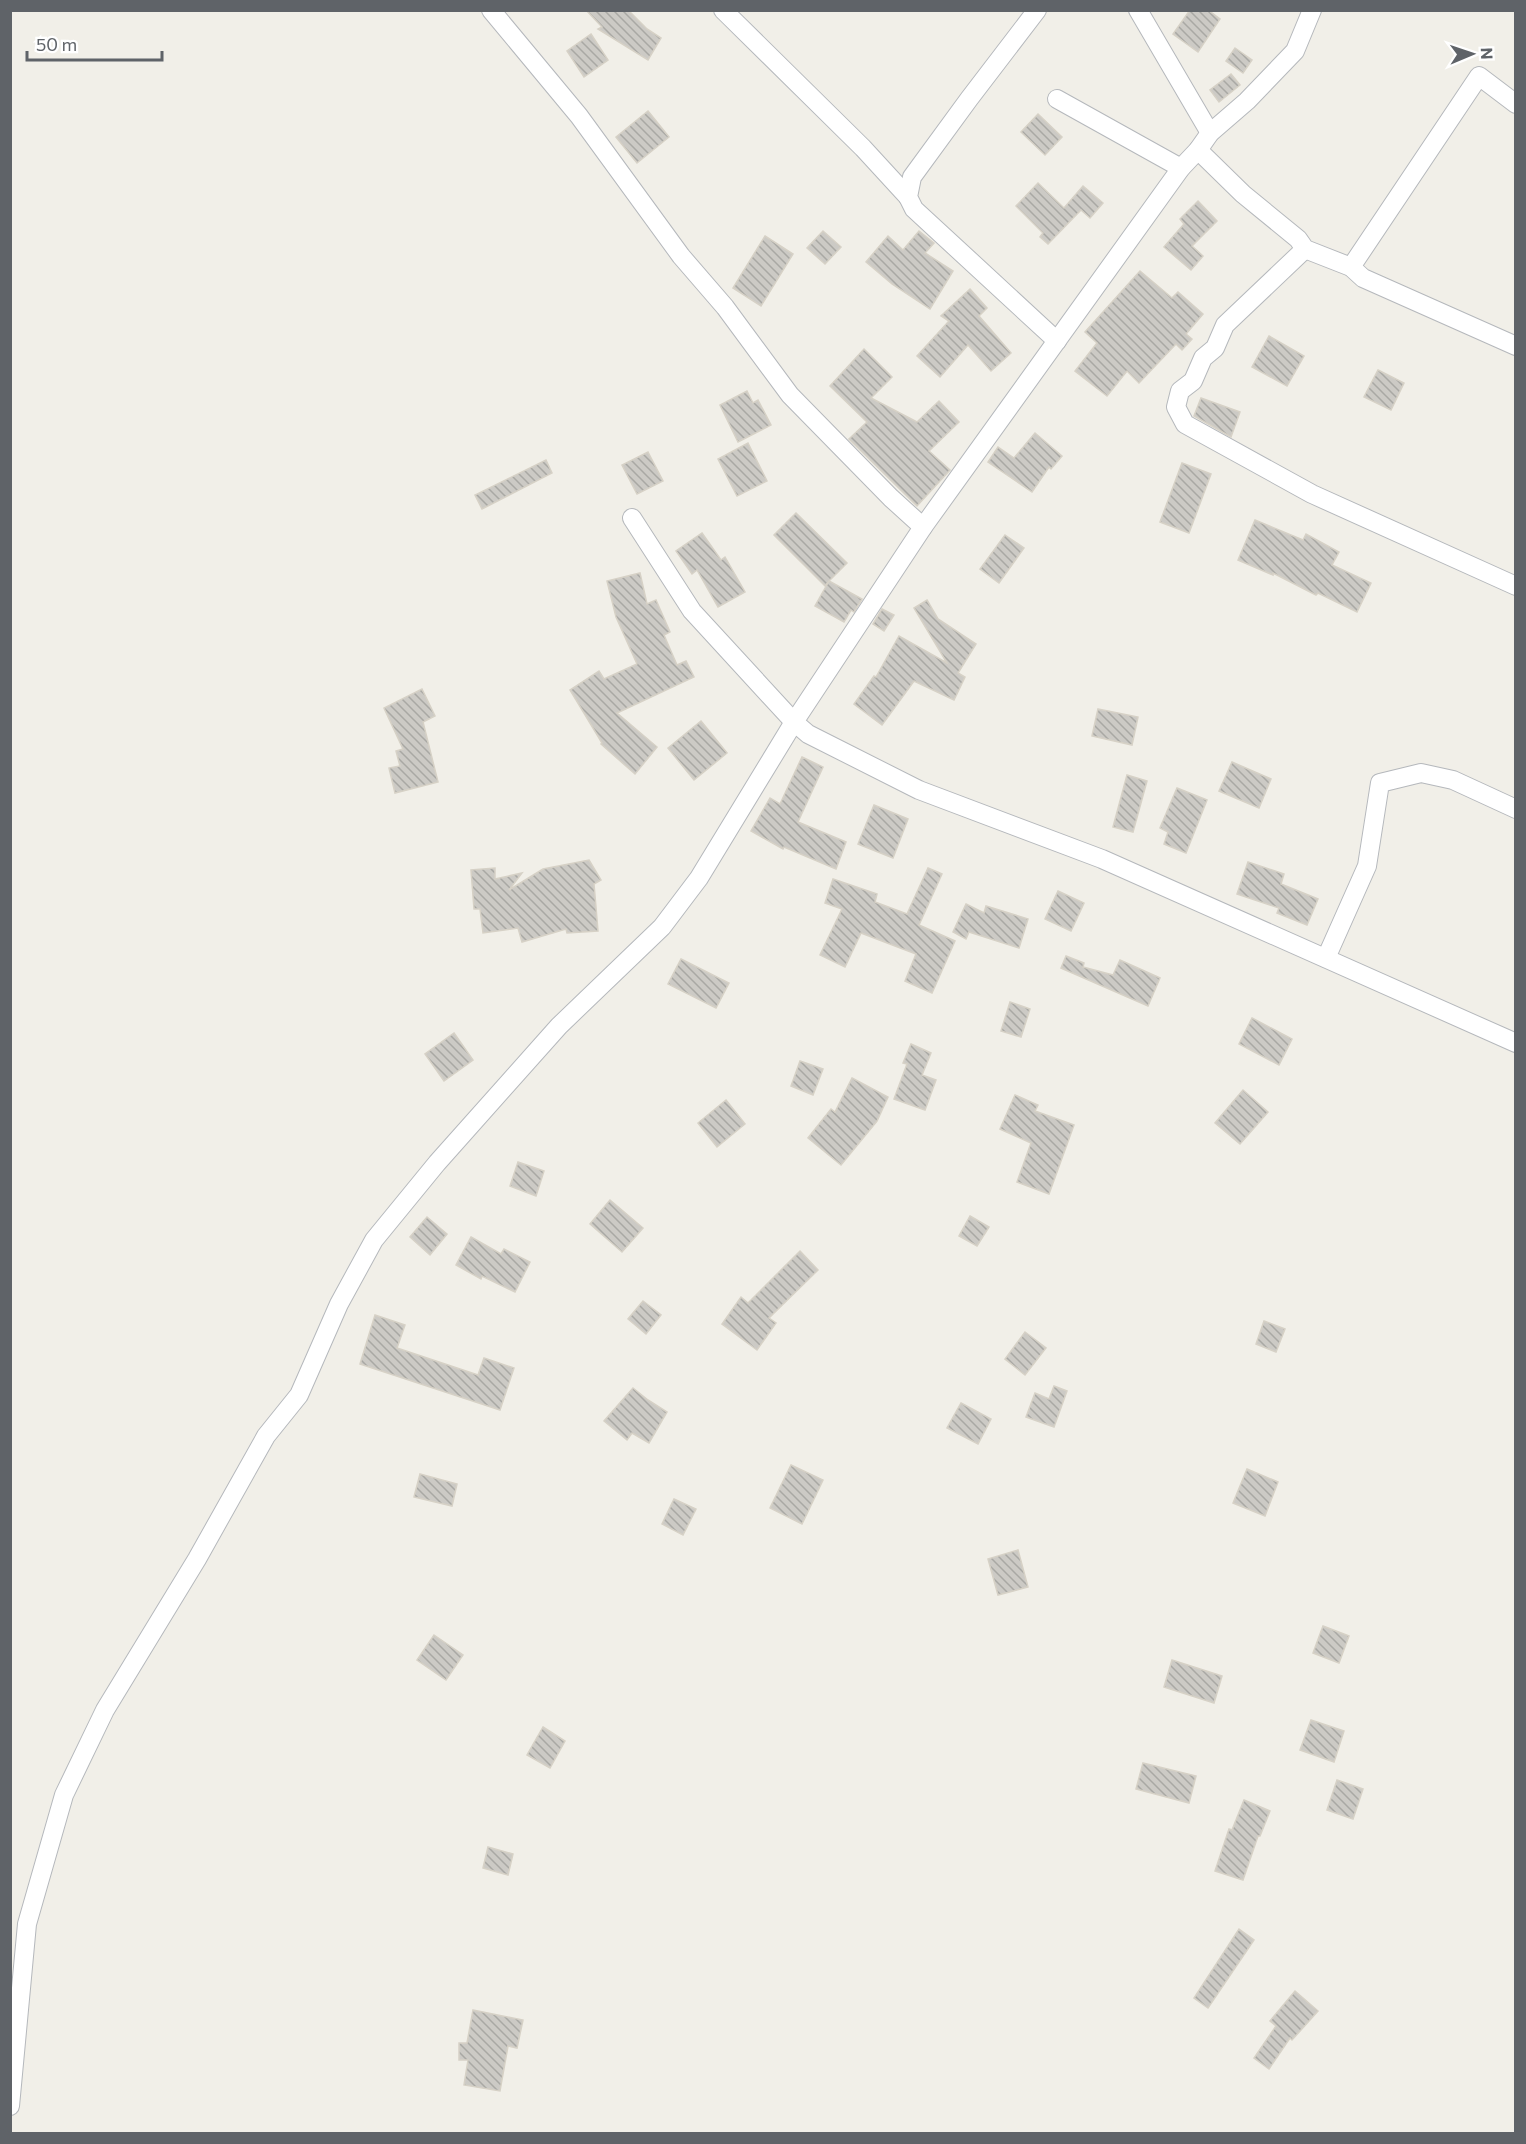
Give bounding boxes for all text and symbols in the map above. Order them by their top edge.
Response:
scale bar [27,24,162,62]
north arrow [1442,24,1502,84]
text: 50 m [36,33,77,55]
text: N [1478,47,1497,60]

